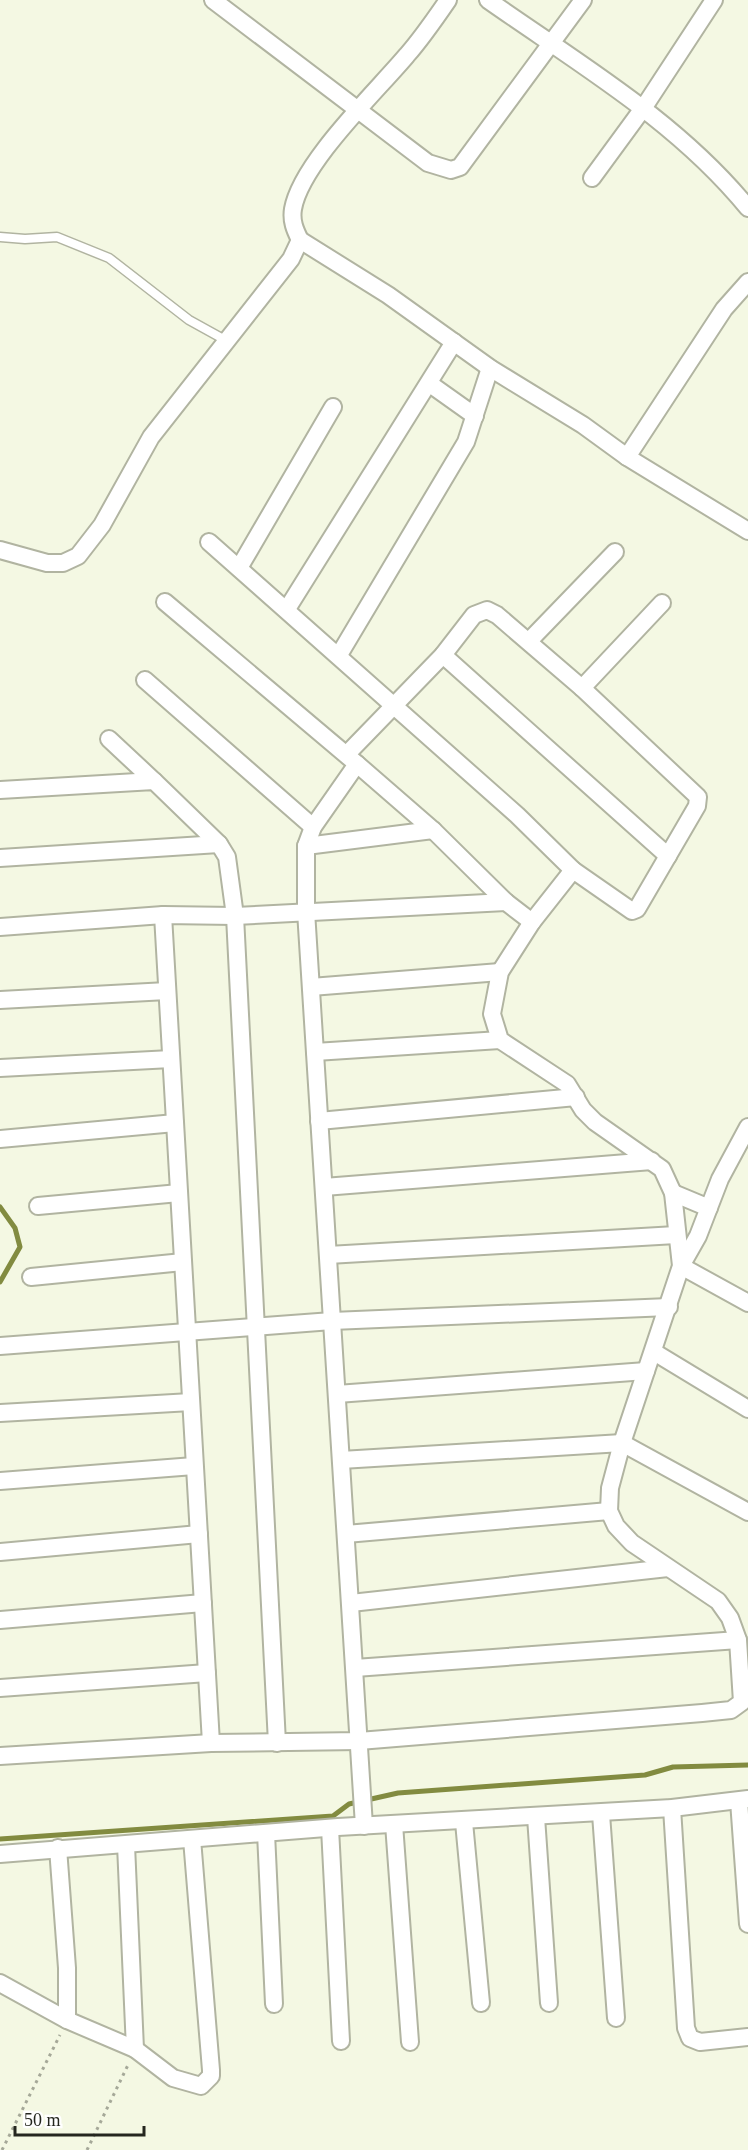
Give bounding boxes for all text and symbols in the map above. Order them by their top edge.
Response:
scale bar [15,2099,144,2137]
text: 50 m [24,2110,61,2130]

